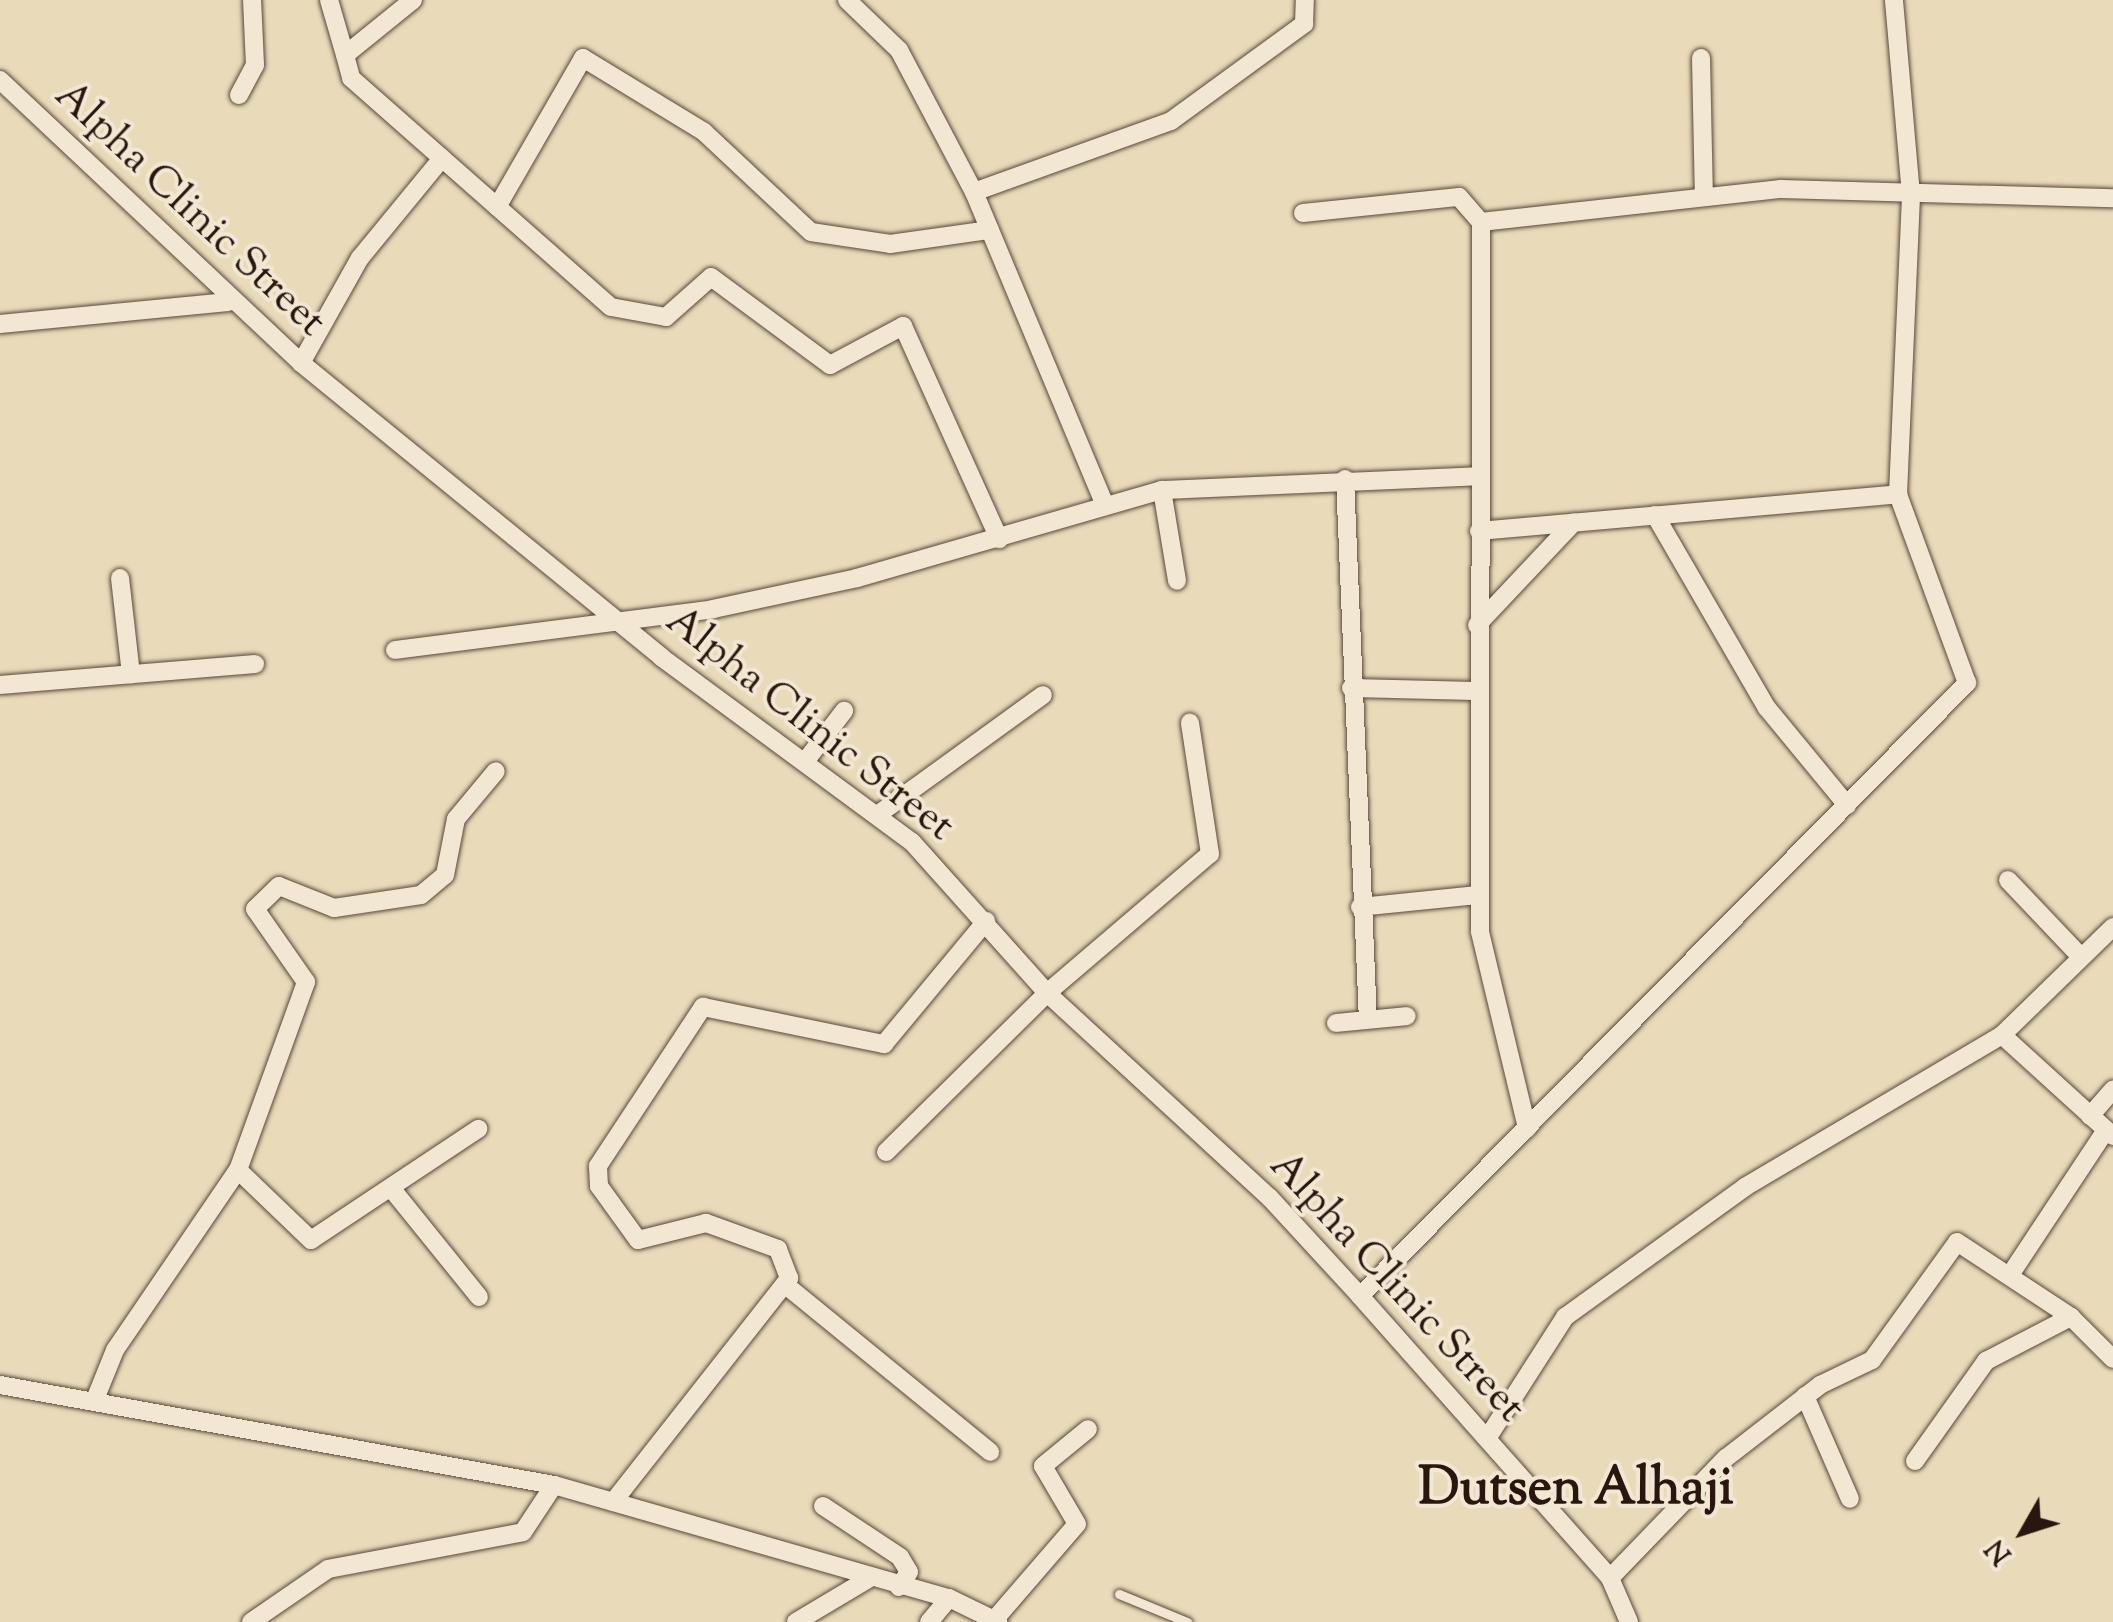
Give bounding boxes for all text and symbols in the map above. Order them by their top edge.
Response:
street label: Alpha Clinic Street [43,72,335,348]
street label: Alpha Clinic Street [655,597,963,853]
street label: Alpha Clinic Street [1258,1142,1534,1434]
district label: Dutsen Alhaji [1418,1460,1734,1522]
north arrow [1973,1482,2073,1582]
text: N [1977,1530,2022,1572]

